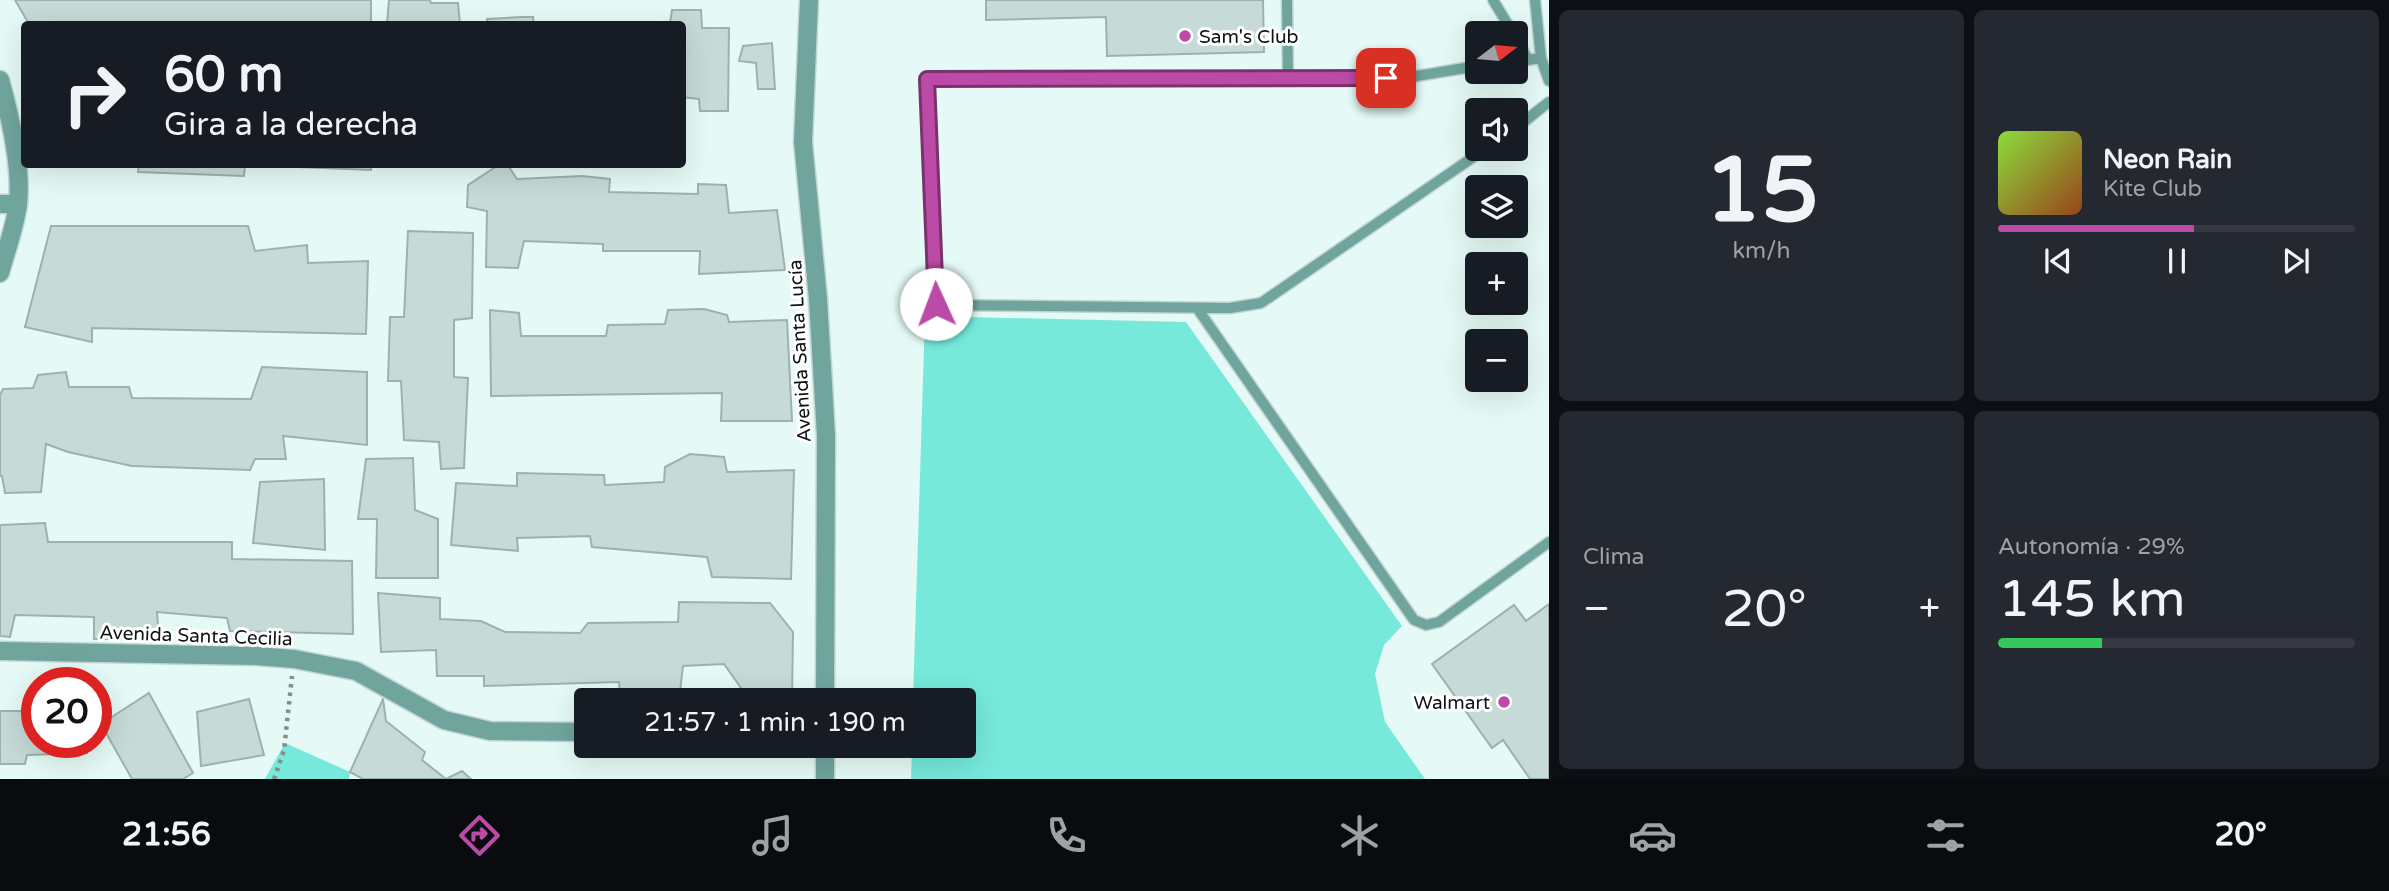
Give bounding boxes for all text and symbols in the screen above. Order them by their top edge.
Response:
north arrow [1465,21,1528,84]
map controls [1465,21,1528,392]
place label: Sam's Club [1199,26,1299,48]
marker: Sam's Club [1177,28,1193,44]
text: 60 m [164,46,283,105]
pin [1356,48,1416,108]
icon: right [49,49,140,140]
icon: arrive [1367,59,1405,97]
button: sound [1465,98,1528,161]
text: Gira a la derecha [164,106,418,144]
text: 15 [1704,136,1819,246]
text: Neon Rain [2103,144,2232,175]
button: layers [1465,175,1528,238]
text: Kite Club [2103,175,2202,203]
text: km/h [1733,237,1790,265]
icon: previous [2039,242,2077,280]
icon: pause [2158,242,2196,280]
icon: next [2277,242,2315,280]
button: + [1465,252,1528,315]
street label: Avenida Santa Lucía [784,259,816,443]
position arrow [899,267,973,341]
button: − [1465,329,1528,392]
text: Autonomía · 29% [1998,533,2185,561]
text: Clima [1583,543,1644,571]
text: 145 km [1998,568,2186,631]
text: 20° [1722,578,1807,641]
text: − [1583,586,1610,632]
text: + [1919,586,1940,632]
street label: Avenida Santa Cecilia [99,622,293,650]
speed limit sign: 20 [21,667,112,758]
place label: Walmart [1413,692,1490,714]
marker: Walmart [1496,694,1512,710]
text: 21:57 · 1 min · 190 m [644,707,906,738]
icon: directions [455,811,504,860]
icon: music [748,811,797,860]
icon: phone [1042,811,1091,860]
icon: climate [1335,811,1384,860]
icon: car [1628,811,1677,860]
icon: filters [1921,811,1970,860]
text: 21:56 [122,816,211,854]
text: 20° [2214,816,2267,854]

